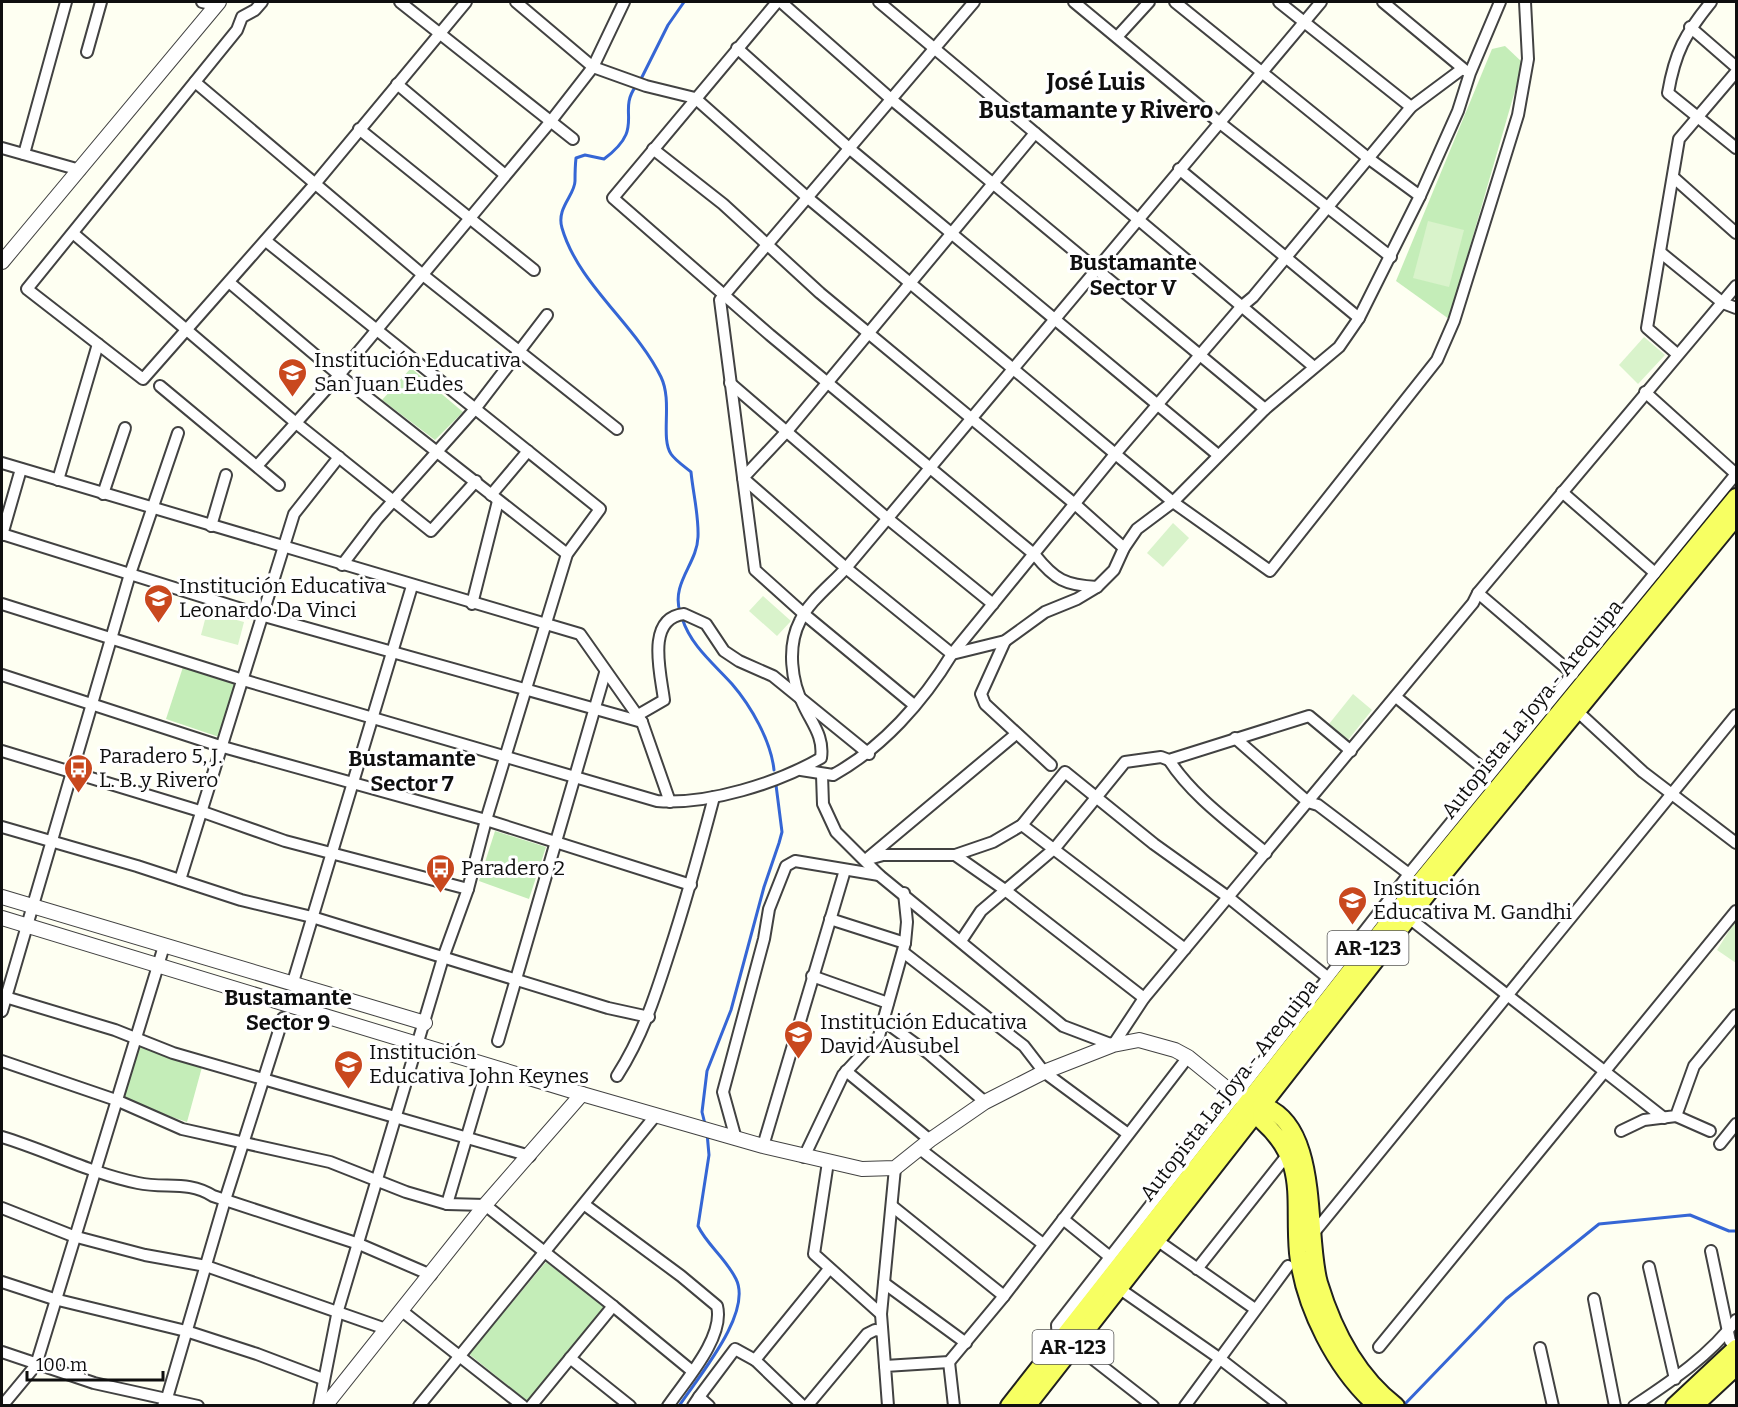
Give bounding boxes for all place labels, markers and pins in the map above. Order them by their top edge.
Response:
place label: Institución Educativa San Juan Eudes [314,347,522,397]
school or university icon: Institución Educativa San Juan Eudes [277,356,309,398]
place label: Institución Educativa Leonardo Da Vinci [179,573,387,623]
school or university icon: Institución Educativa Leonardo Da Vinci [142,582,174,624]
place label: Paradero 5, J. L. B. y Rivero [99,743,223,793]
bus stop icon: Paradero 5, J. L. B. y Rivero [62,752,94,794]
bus stop icon: Paradero 2 [424,852,456,894]
place label: Paradero 2 [461,855,565,881]
place label: Institución Educativa M. Gandhi [1373,875,1572,925]
school or university icon: Institución Educativa M. Gandhi [1336,884,1368,926]
place label: Institución Educativa David Ausubel [820,1009,1028,1059]
school or university icon: Institución Educativa David Ausubel [783,1018,815,1060]
place label: Institución Educativa John Keynes [369,1039,589,1089]
school or university icon: Institución Educativa John Keynes [332,1048,364,1090]

